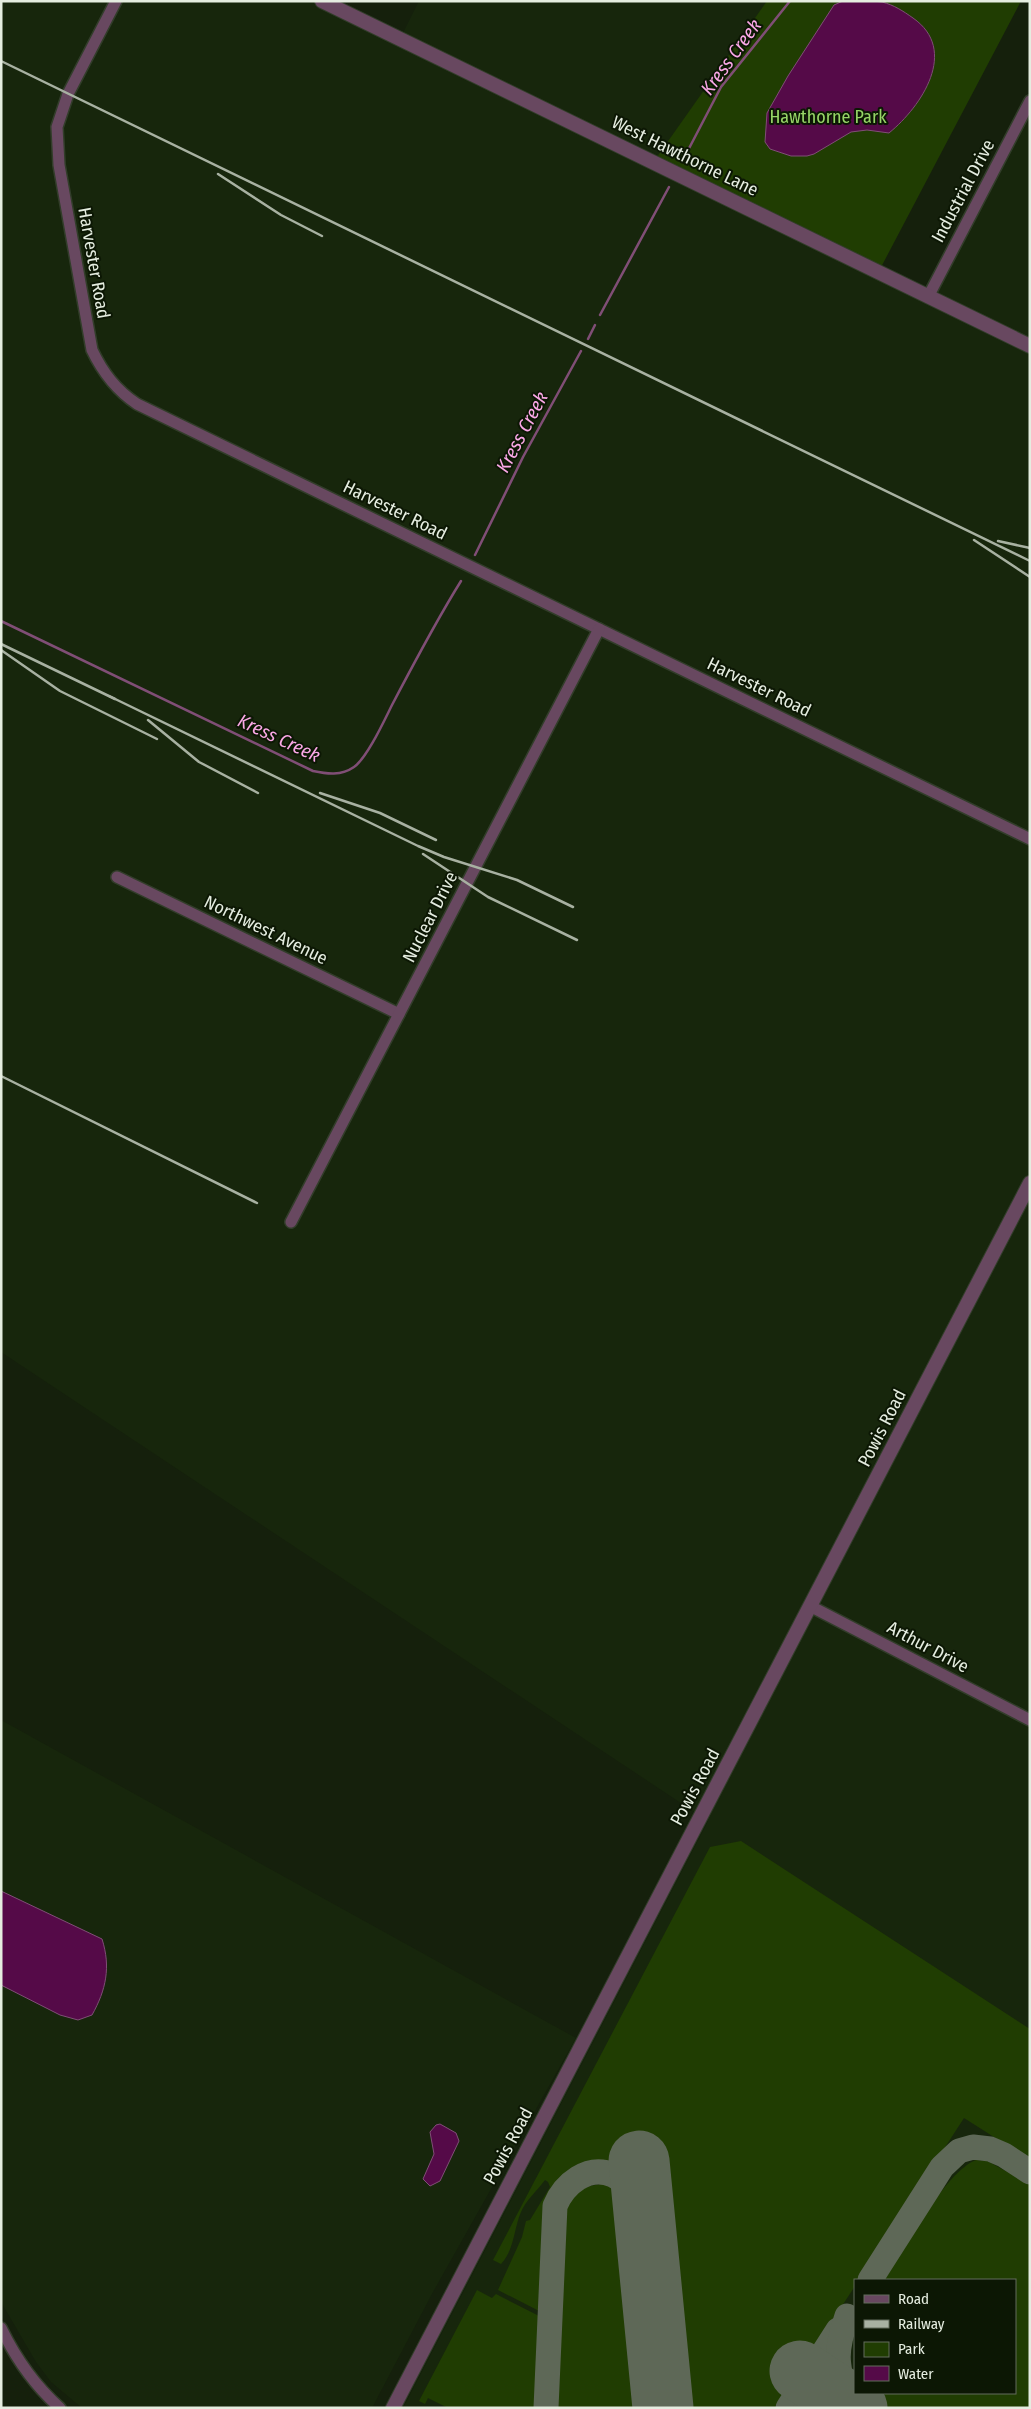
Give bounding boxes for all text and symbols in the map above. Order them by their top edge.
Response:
water label: Kress Creek [696,15,766,99]
park label: Hawthorne Park [769,106,887,128]
street label: West Hawthorne Lane [608,111,762,201]
street label: Industrial Drive [927,136,999,246]
street label: Harvester Road [73,206,115,320]
water label: Kress Creek [491,388,553,476]
street label: Harvester Road [339,475,451,545]
street label: Harvester Road [703,652,815,722]
water label: Kress Creek [234,709,324,767]
street label: Nuclear Drive [398,868,462,966]
street label: Northwest Avenue [201,891,331,969]
street label: Powis Road [853,1386,911,1470]
street label: Arthur Drive [883,1616,973,1678]
street label: Powis Road [666,1745,724,1829]
street label: Powis Road [479,2104,537,2188]
legend [854,2279,1016,2394]
text: Road [898,2290,929,2308]
text: Railway [898,2315,945,2333]
text: Park [898,2340,925,2358]
text: Water [898,2365,934,2383]

